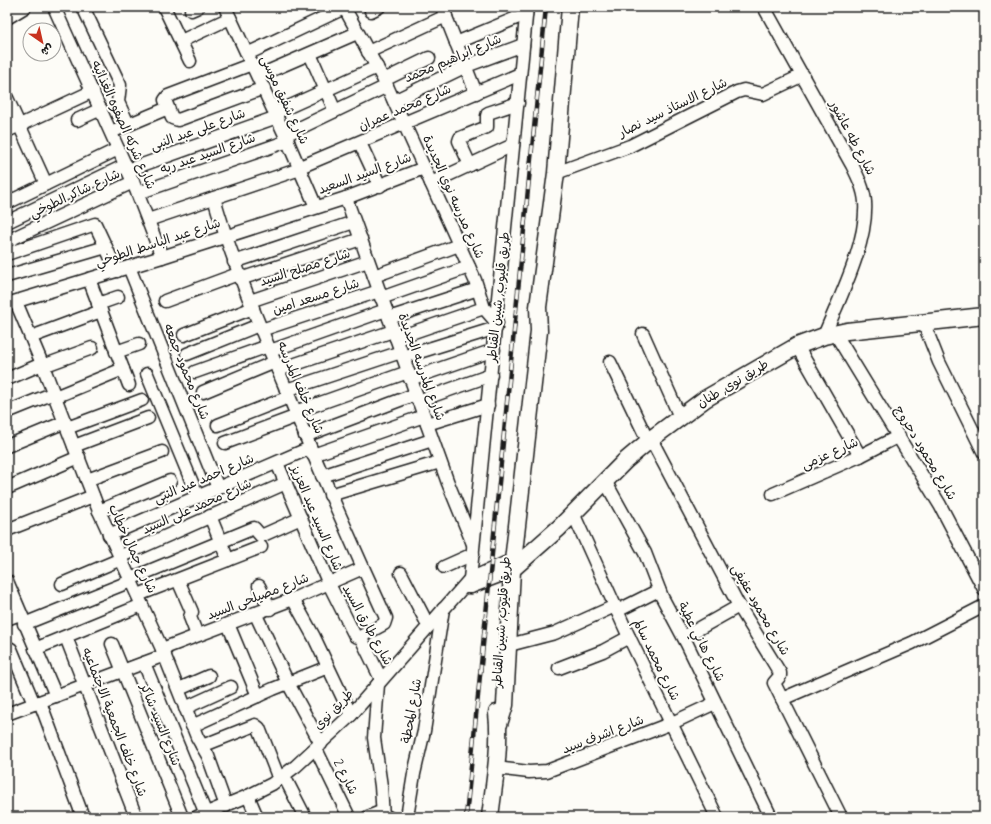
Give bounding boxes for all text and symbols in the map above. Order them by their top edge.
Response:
north arrow [22,22,62,62]
street label: شارع ابراهيم محمد [402,31,505,88]
text: ش [38,40,56,59]
street label: شارع شفيق موسى [256,53,312,147]
street label: شارع شركه الصفوه الغذائيه [87,58,159,192]
street label: شارع الاستاذ سيد نصار [615,74,730,142]
street label: شارع محمد عمران [356,81,454,135]
street label: شارع طه عاشور [825,97,879,178]
street label: شارع على عبد النبى [148,105,248,155]
street label: شارع السيد عبد ربه [158,130,258,178]
street label: شارع مدرسه نوي الجديدة [418,133,488,261]
street label: شارع السيد السعيد [316,149,414,199]
street label: شارع شاكر الطوخي [27,166,124,224]
street label: شارع عبد الباسط الطوخي [93,215,223,273]
street label: طريق قليوب, شبين القناطر [484,231,514,364]
street label: شارع مصلح السيد [257,245,353,291]
street label: شارع مسعد امين [270,275,362,319]
street label: شارع المدرسه الجديدة [394,311,448,423]
street label: شارع محمود جمعه [159,321,213,423]
street label: شارع خلف المدرسه [273,339,327,437]
street label: طريق نوى, طنان [694,356,772,412]
street label: شارع محمود دحروج [890,403,960,503]
street label: شارع عزمى [799,434,861,474]
street label: شارع احمد عبد النبى [151,450,257,508]
street label: شارع السيد عبد العزيز [286,462,346,574]
street label: شارع محمد على السيد [140,475,254,539]
street label: شارع جمال خطاب [104,502,160,596]
street label: طريق قليوب, شبين القناطر [489,556,515,689]
street label: شارع محمود عفيفى [727,561,793,659]
street label: شارع مصيلحى السيد [205,570,311,624]
street label: شارع طارق السيد [338,582,396,668]
street label: شارع هاني عطية [672,599,728,686]
street label: شارع محمد سالم [628,616,683,704]
street label: شارع خلف الجمعية الاجتماعيه [78,645,150,799]
street label: شارع المحطة [398,677,426,745]
street label: شارع السيد شاكر [135,680,184,769]
street label: طريق نوى [310,686,358,734]
street label: شارع اشرف سيد [560,712,646,758]
street label: شارع 2 [329,756,361,798]

